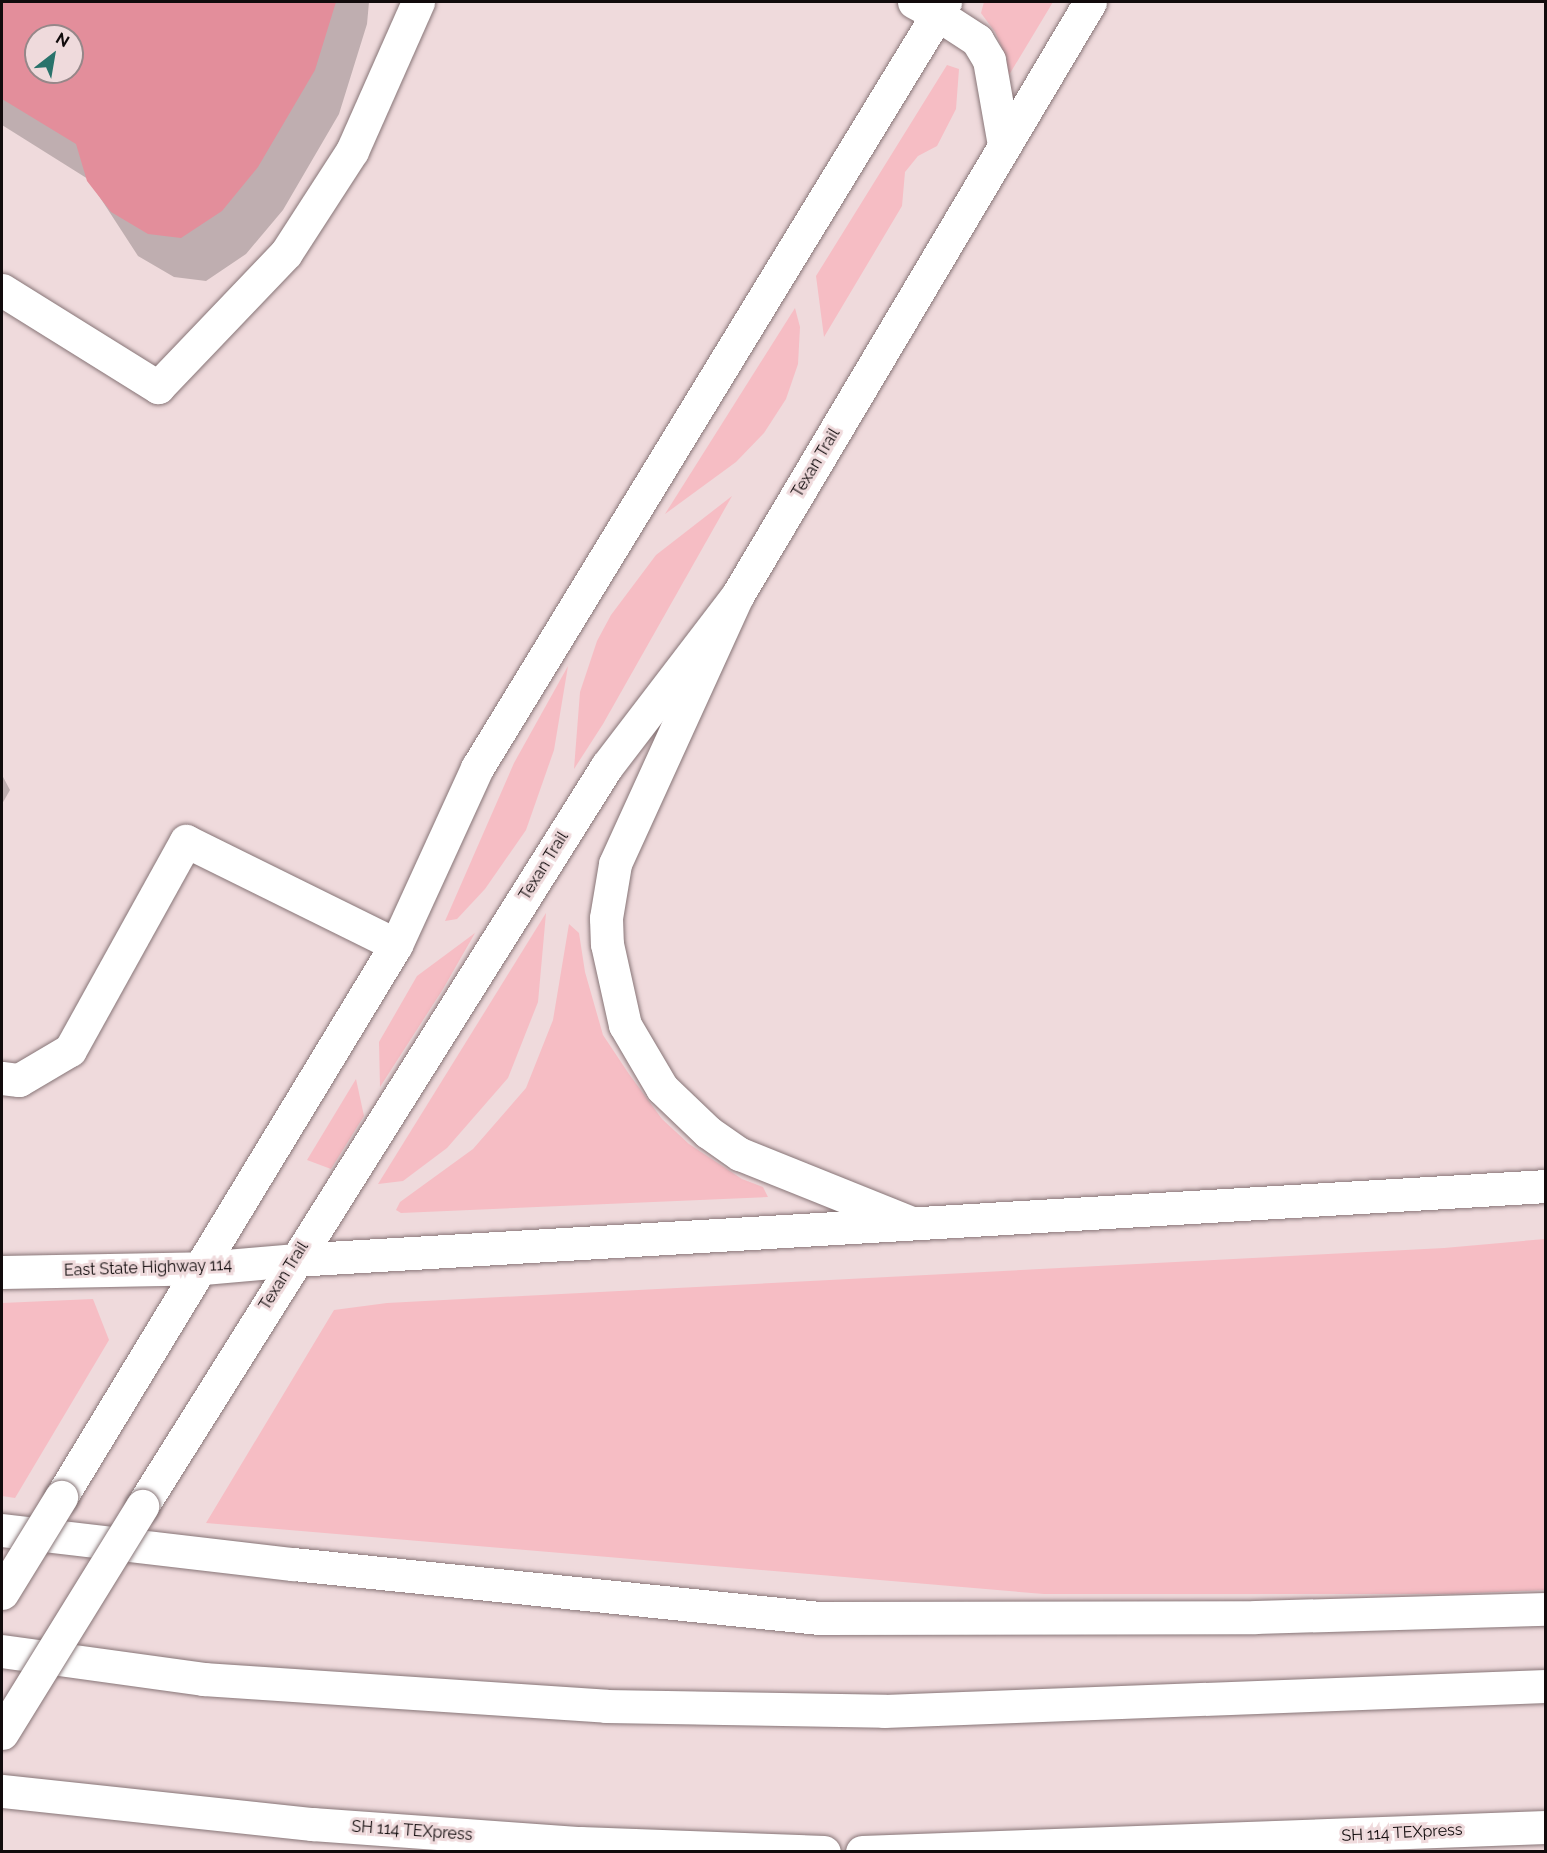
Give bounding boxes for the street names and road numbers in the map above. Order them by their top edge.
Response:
street label: Texan Trail [788,425,844,501]
street label: Texan Trail [515,828,573,904]
street label: Texan Trail [255,1238,313,1314]
street label: East State Highway 114 [63,1255,233,1281]
street label: SH 114 TEXpress [351,1817,473,1845]
street label: SH 114 TEXpress [1341,1820,1463,1846]

